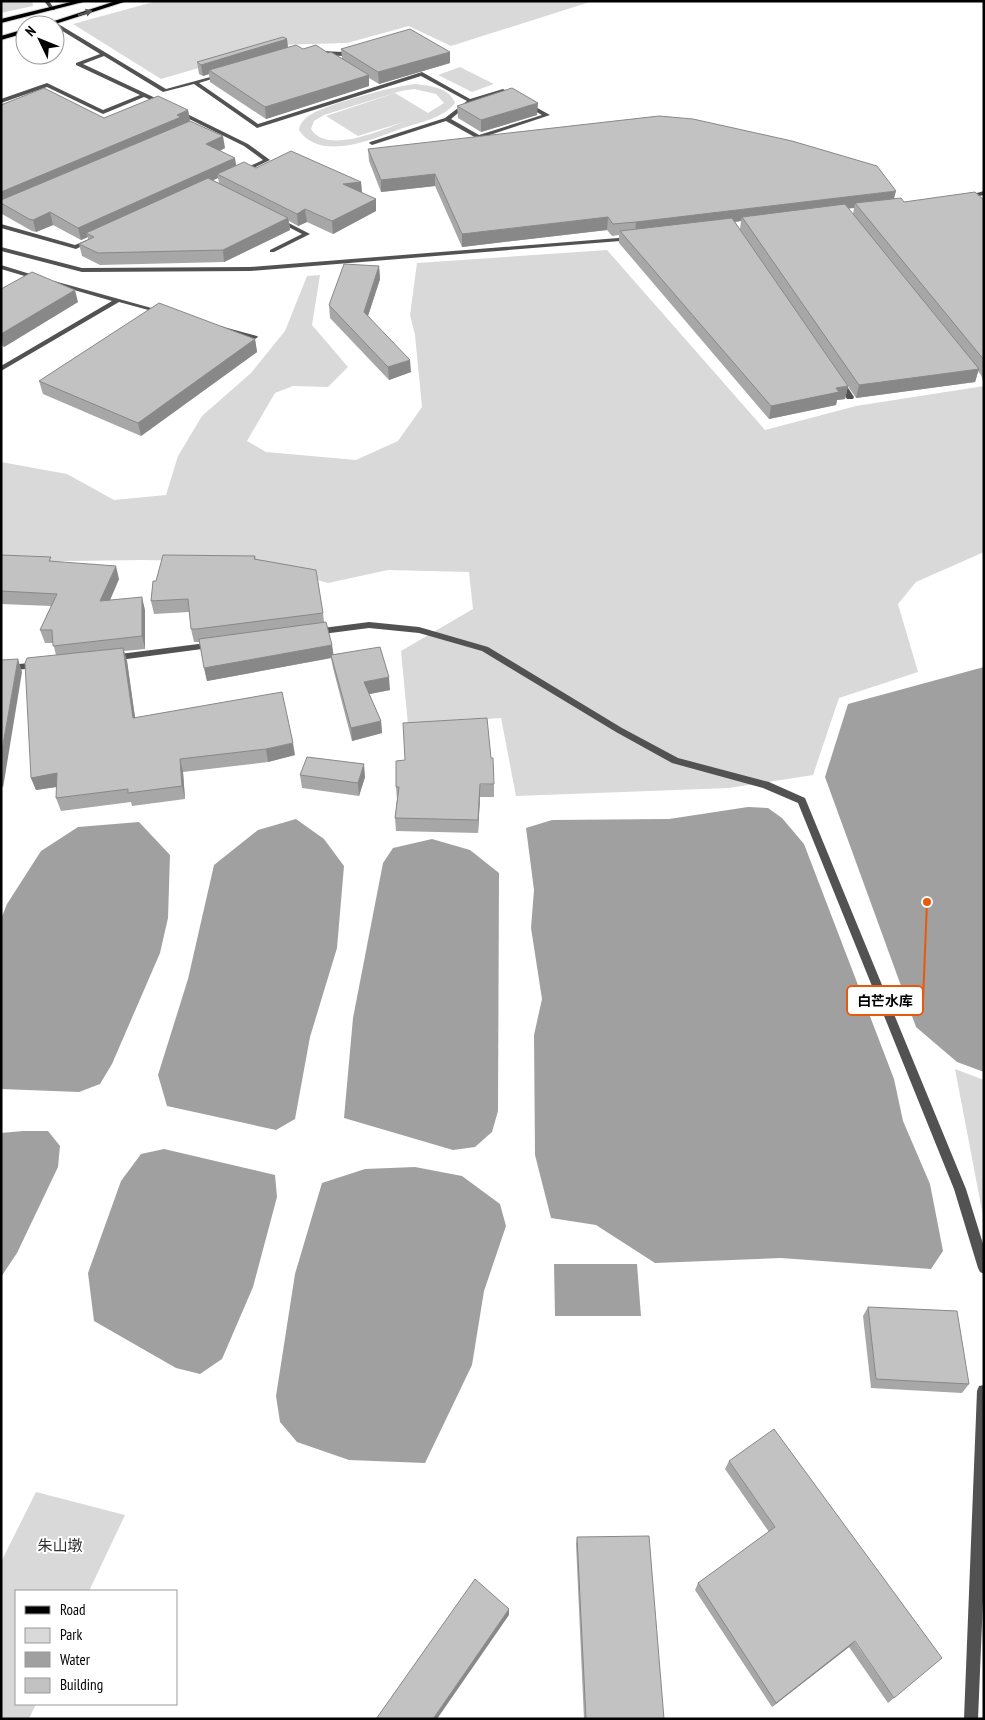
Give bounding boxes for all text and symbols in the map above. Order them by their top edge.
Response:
one-way arrow [77,9,92,17]
north arrow [15,15,65,65]
text: N [21,22,40,40]
callout: 白芒水库 [847,986,923,1015]
text: 白芒水库 [857,992,913,1010]
park label: 朱山墩 [37,1536,83,1555]
legend [15,1590,178,1705]
text: Road [60,1600,86,1619]
text: Park [60,1625,82,1644]
text: Water [60,1650,91,1669]
text: Building [60,1675,103,1694]

